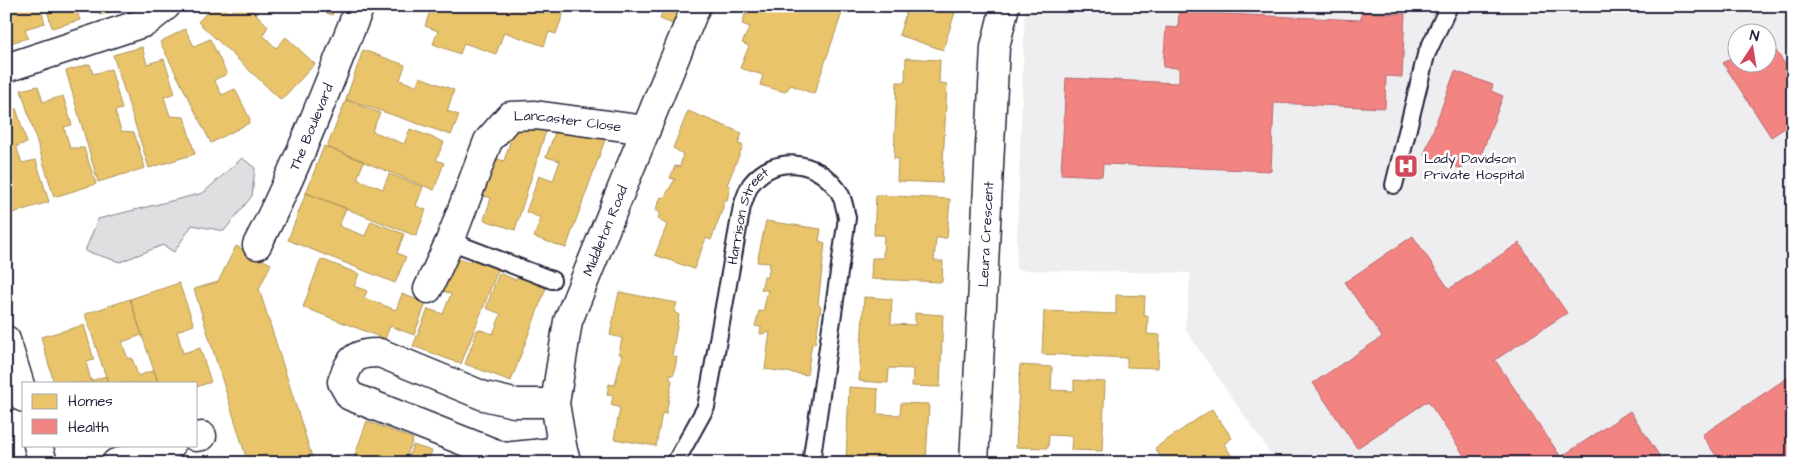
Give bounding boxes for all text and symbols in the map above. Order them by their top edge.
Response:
north arrow [1726,22,1776,72]
text: N [1748,26,1761,47]
street label: The Boulevard [285,81,339,174]
street label: Lancaster Close [514,106,623,138]
place label: Lady Davidson Private Hospital [1424,149,1524,185]
hospital icon: Lady Davidson Private Hospital [1393,153,1419,179]
street label: Harrison Street [723,163,773,266]
street label: Leura Crescent [974,180,999,288]
street label: Middleton Road [578,183,633,279]
legend [22,382,198,446]
text: Homes [68,391,113,412]
text: Health [68,417,109,438]

